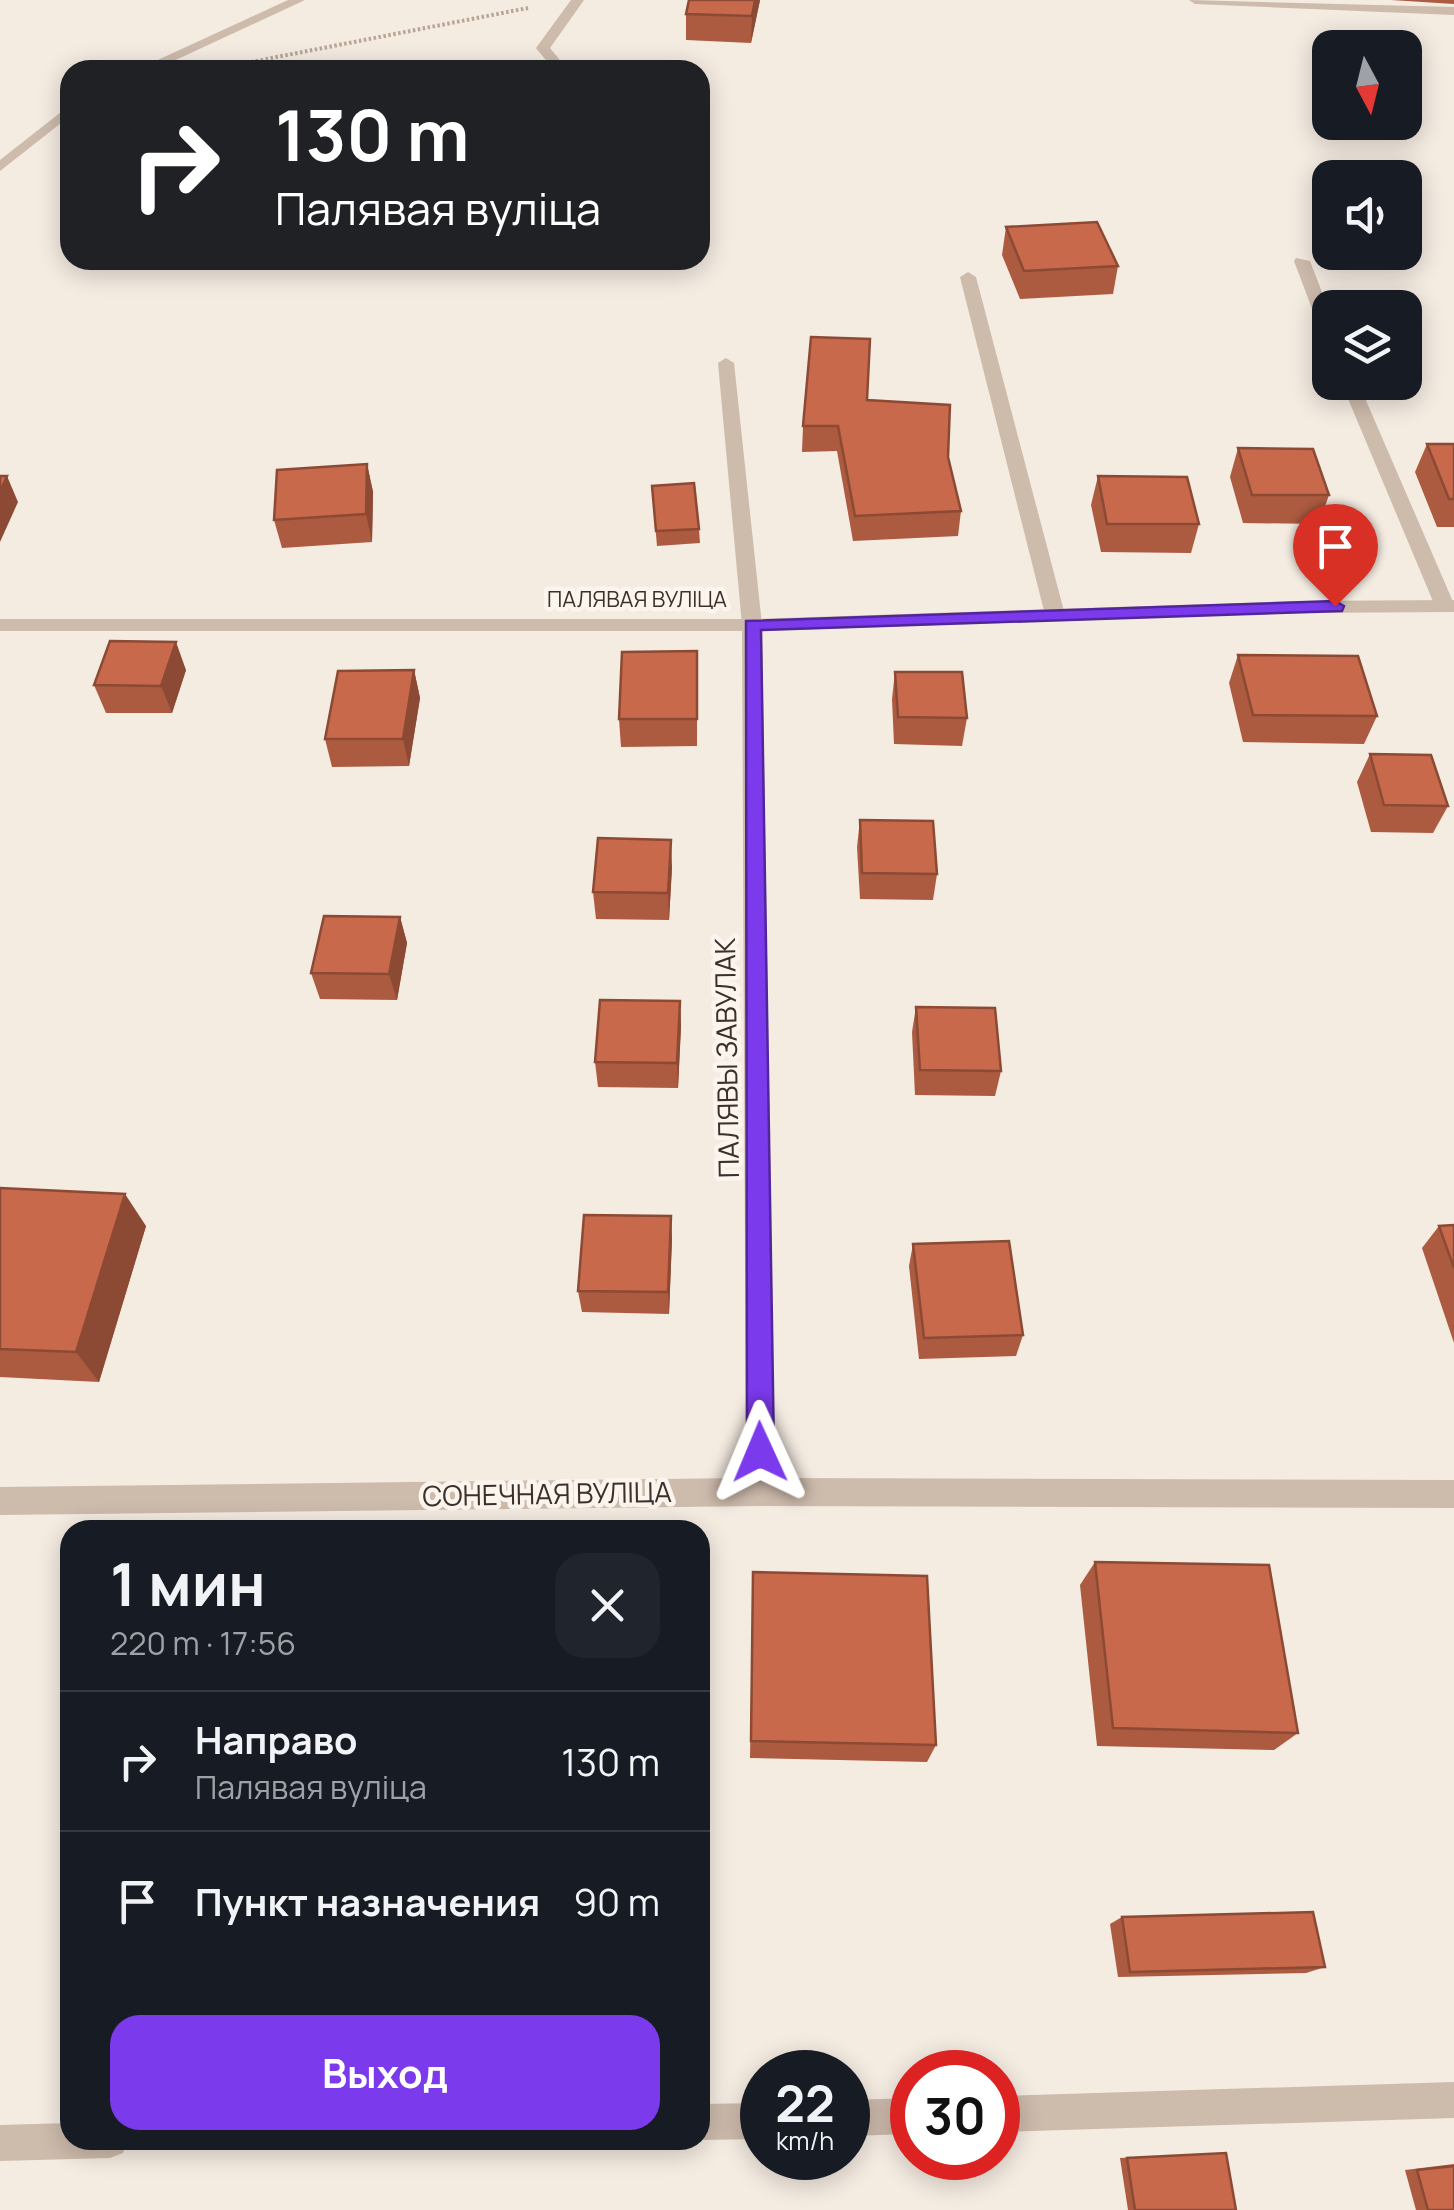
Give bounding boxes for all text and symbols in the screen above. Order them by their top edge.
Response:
north arrow [1312,30,1422,140]
map controls [1312,30,1422,400]
text: 130 m [275,86,469,182]
icon: right [110,100,240,230]
button: sound [1312,160,1422,270]
text: Палявая вуліца [275,177,601,239]
button: layers [1312,290,1422,400]
pin [1293,504,1378,607]
icon: arrive [1308,519,1363,574]
street label: ПАЛЯВАЯ ВУЛІЦА [547,584,727,614]
street label: ПАЛЯВЫ ЗАВУЛАК [705,937,747,1179]
position arrow [708,1400,812,1504]
street label: СОНЕЧНАЯ ВУЛІЦА [422,1472,672,1514]
text: 1 мин [110,1542,266,1624]
button: close [555,1553,660,1658]
text: 220 m · 17:56 [110,1621,296,1665]
text: Направо [195,1713,357,1765]
icon: right [110,1734,165,1789]
text: 130 m [561,1735,660,1787]
text: Палявая вуліца [195,1765,427,1809]
icon: arrive [110,1874,165,1929]
text: Пункт назначения [195,1875,540,1927]
text: 90 m [573,1875,660,1927]
button: Выход [110,2015,660,2130]
speed limit sign: 30 [890,2050,1020,2180]
text: 22 [775,2069,835,2137]
text: km/h [776,2123,834,2158]

